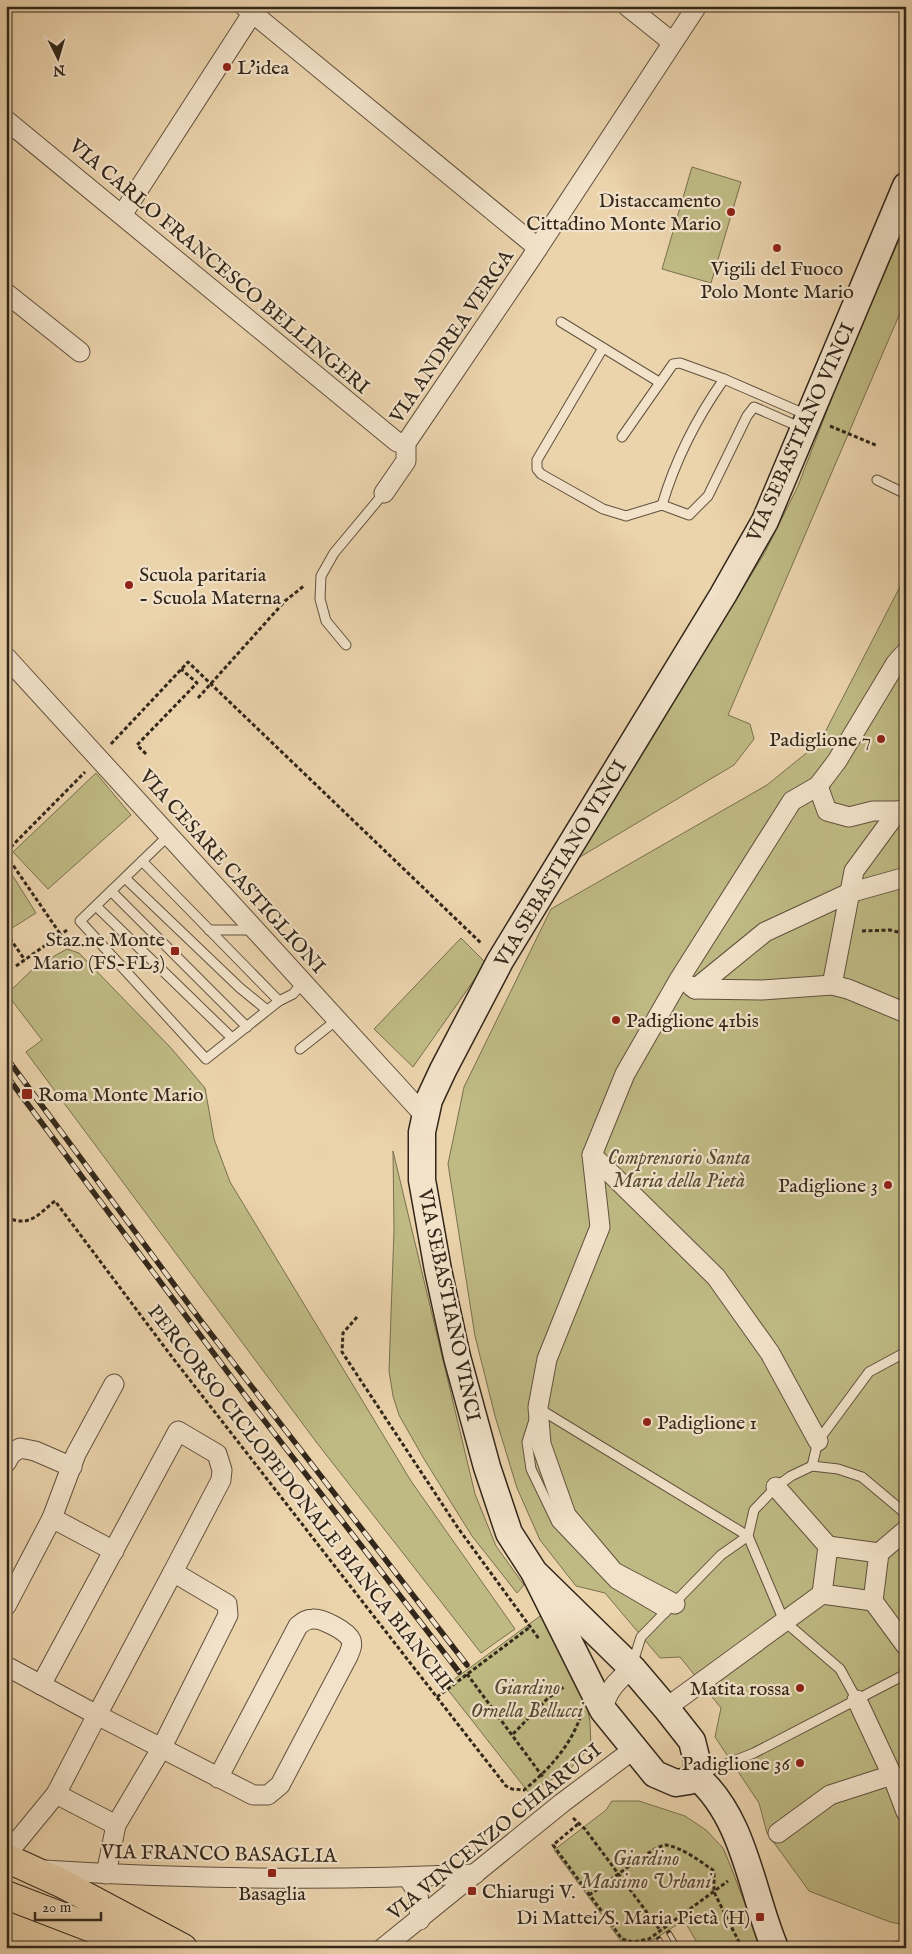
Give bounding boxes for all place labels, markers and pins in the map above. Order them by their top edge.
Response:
place label: L'idea [237,56,290,81]
marker: L'idea [221,61,233,73]
place label: Distaccamento Cittadino Monte Mario [526,189,721,237]
marker: Distaccamento Cittadino Monte Mario [725,206,737,218]
marker: Vigili del Fuoco Polo Monte Mario [771,242,783,254]
place label: Vigili del Fuoco Polo Monte Mario [700,257,854,305]
place label: Scuola paritaria - Scuola Materna [139,563,281,611]
marker: Scuola paritaria - Scuola Materna [123,579,135,591]
place label: Padiglione 7 [769,728,871,753]
marker: Padiglione 7 [875,733,887,745]
place label: Staz.ne Monte Mario (FS-FL3) [33,928,165,976]
marker: Staz.ne Monte Mario (FS-FL3) [169,945,181,957]
place label: Padiglione 41bis [626,1009,759,1034]
marker: Padiglione 41bis [610,1014,622,1026]
place label: Roma Monte Mario [38,1083,204,1108]
marker: Roma Monte Mario [20,1087,34,1101]
place label: Padiglione 3 [778,1174,878,1199]
marker: Padiglione 3 [882,1179,894,1191]
place label: Padiglione 1 [657,1411,757,1436]
marker: Padiglione 1 [641,1416,653,1428]
place label: Matita rossa [690,1677,790,1702]
marker: Matita rossa [794,1682,806,1694]
place label: Padiglione 36 [682,1752,791,1777]
marker: Padiglione 36 [794,1757,806,1769]
marker: Basaglia [266,1867,278,1879]
place label: Chiarugi V. [482,1880,575,1905]
place label: Basaglia [238,1882,306,1907]
marker: Chiarugi V. [466,1885,478,1897]
place label: Di Mattei/S. Maria Pietà (H) [516,1906,750,1931]
marker: Di Mattei/S. Maria Pietà (H) [754,1911,766,1923]

